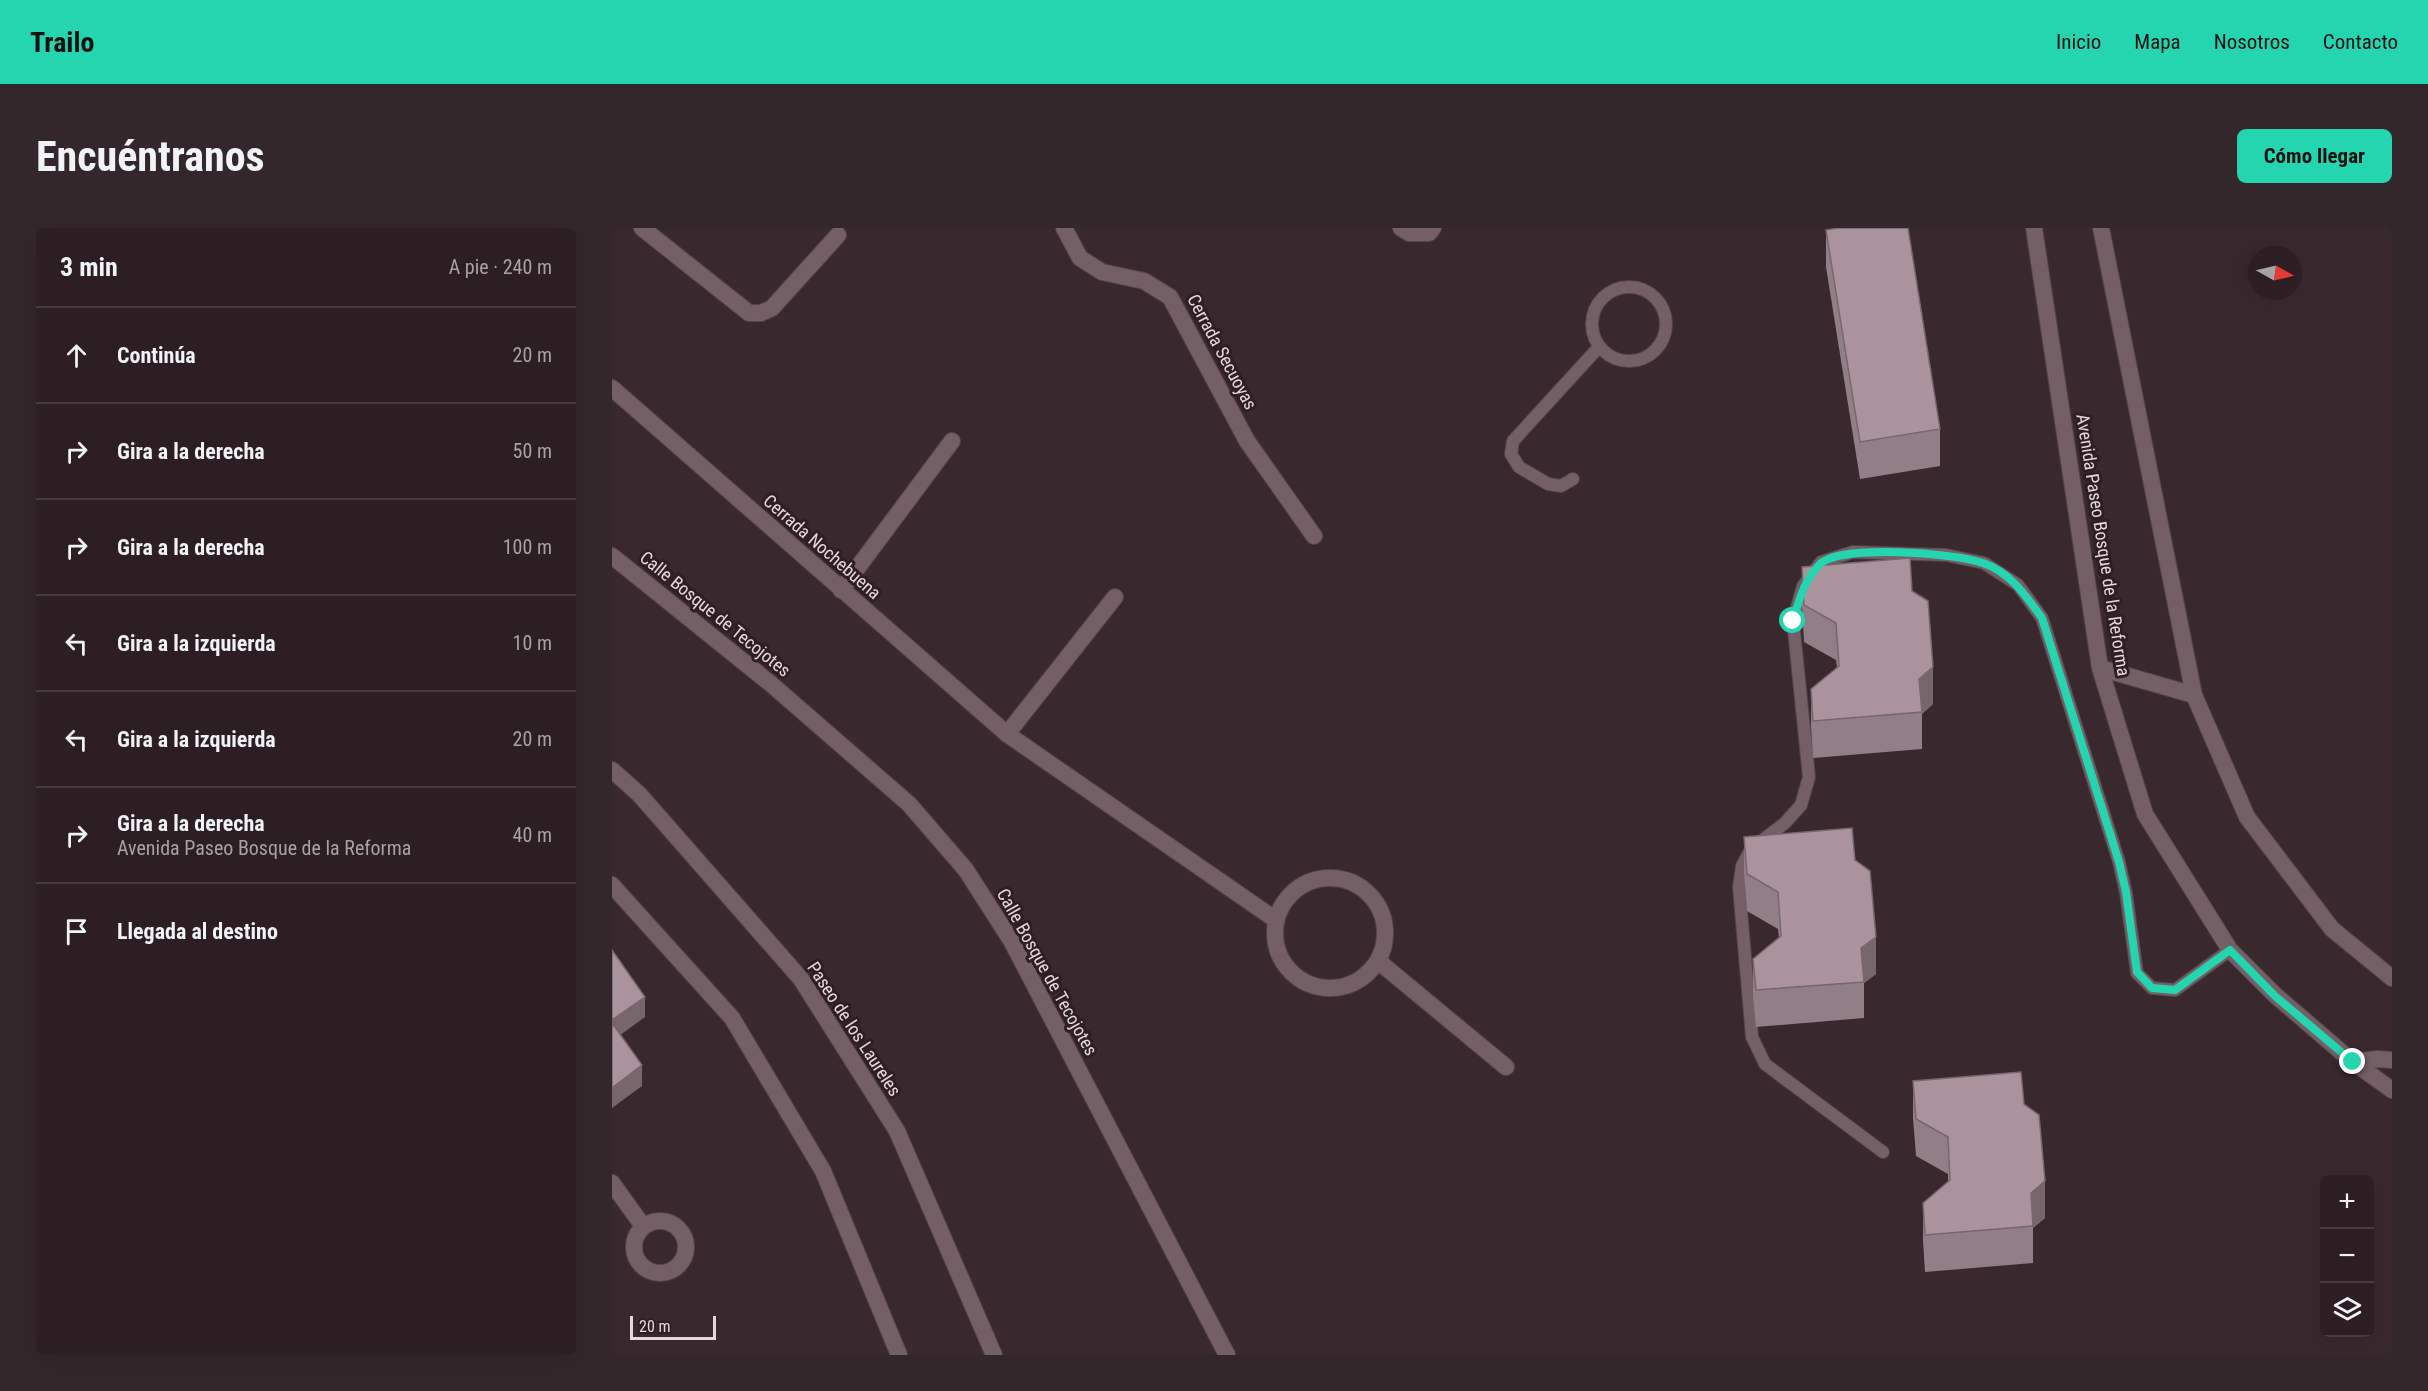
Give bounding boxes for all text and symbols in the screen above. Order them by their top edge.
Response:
text: Trailo [30,26,94,59]
text: Inicio [2056,30,2101,54]
text: Mapa [2134,30,2181,54]
text: Nosotros [2214,30,2290,54]
text: Contacto [2323,30,2398,54]
button: Cómo llegar [2237,129,2392,183]
text: Encuéntranos [36,132,265,181]
north arrow [2248,246,2302,300]
text: 3 min [60,252,118,282]
text: A pie · 240 m [449,255,552,279]
street label: Cerrada Secuoyas [1183,291,1262,413]
icon: ahead [60,339,93,372]
text: Continúa [117,343,196,368]
text: 20 m [513,343,552,367]
street label: Avenida Paseo Bosque de la Reforma [2072,412,2135,677]
icon: right [60,435,93,468]
text: Gira a la derecha [117,439,265,464]
text: 50 m [513,439,552,463]
street label: Cerrada Nochebuena [759,490,885,603]
icon: right [60,531,93,564]
text: Gira a la derecha [117,535,265,560]
text: 100 m [503,535,552,559]
street label: Calle Bosque de Tecojotes [636,546,795,681]
route start [1779,607,1805,633]
icon: left [60,627,93,660]
text: Gira a la izquierda [117,631,276,656]
text: 10 m [513,631,552,655]
icon: left [60,723,93,756]
text: Gira a la izquierda [117,727,276,752]
text: 20 m [513,727,552,751]
text: Gira a la derecha [117,811,265,836]
icon: right [60,819,93,852]
text: 40 m [513,823,552,847]
text: Avenida Paseo Bosque de la Reforma [117,836,411,860]
street label: Calle Bosque de Tecojotes [993,885,1102,1059]
icon: arrive [60,915,93,948]
text: Llegada al destino [117,919,278,944]
street label: Paseo de los Laureles [803,958,906,1100]
route end [2339,1048,2365,1074]
map controls [2320,1175,2374,1337]
button: + [2320,1175,2374,1229]
button: − [2320,1229,2374,1283]
button: layers [2320,1283,2374,1337]
scale bar [630,1313,716,1340]
text: 20 m [639,1317,671,1336]

